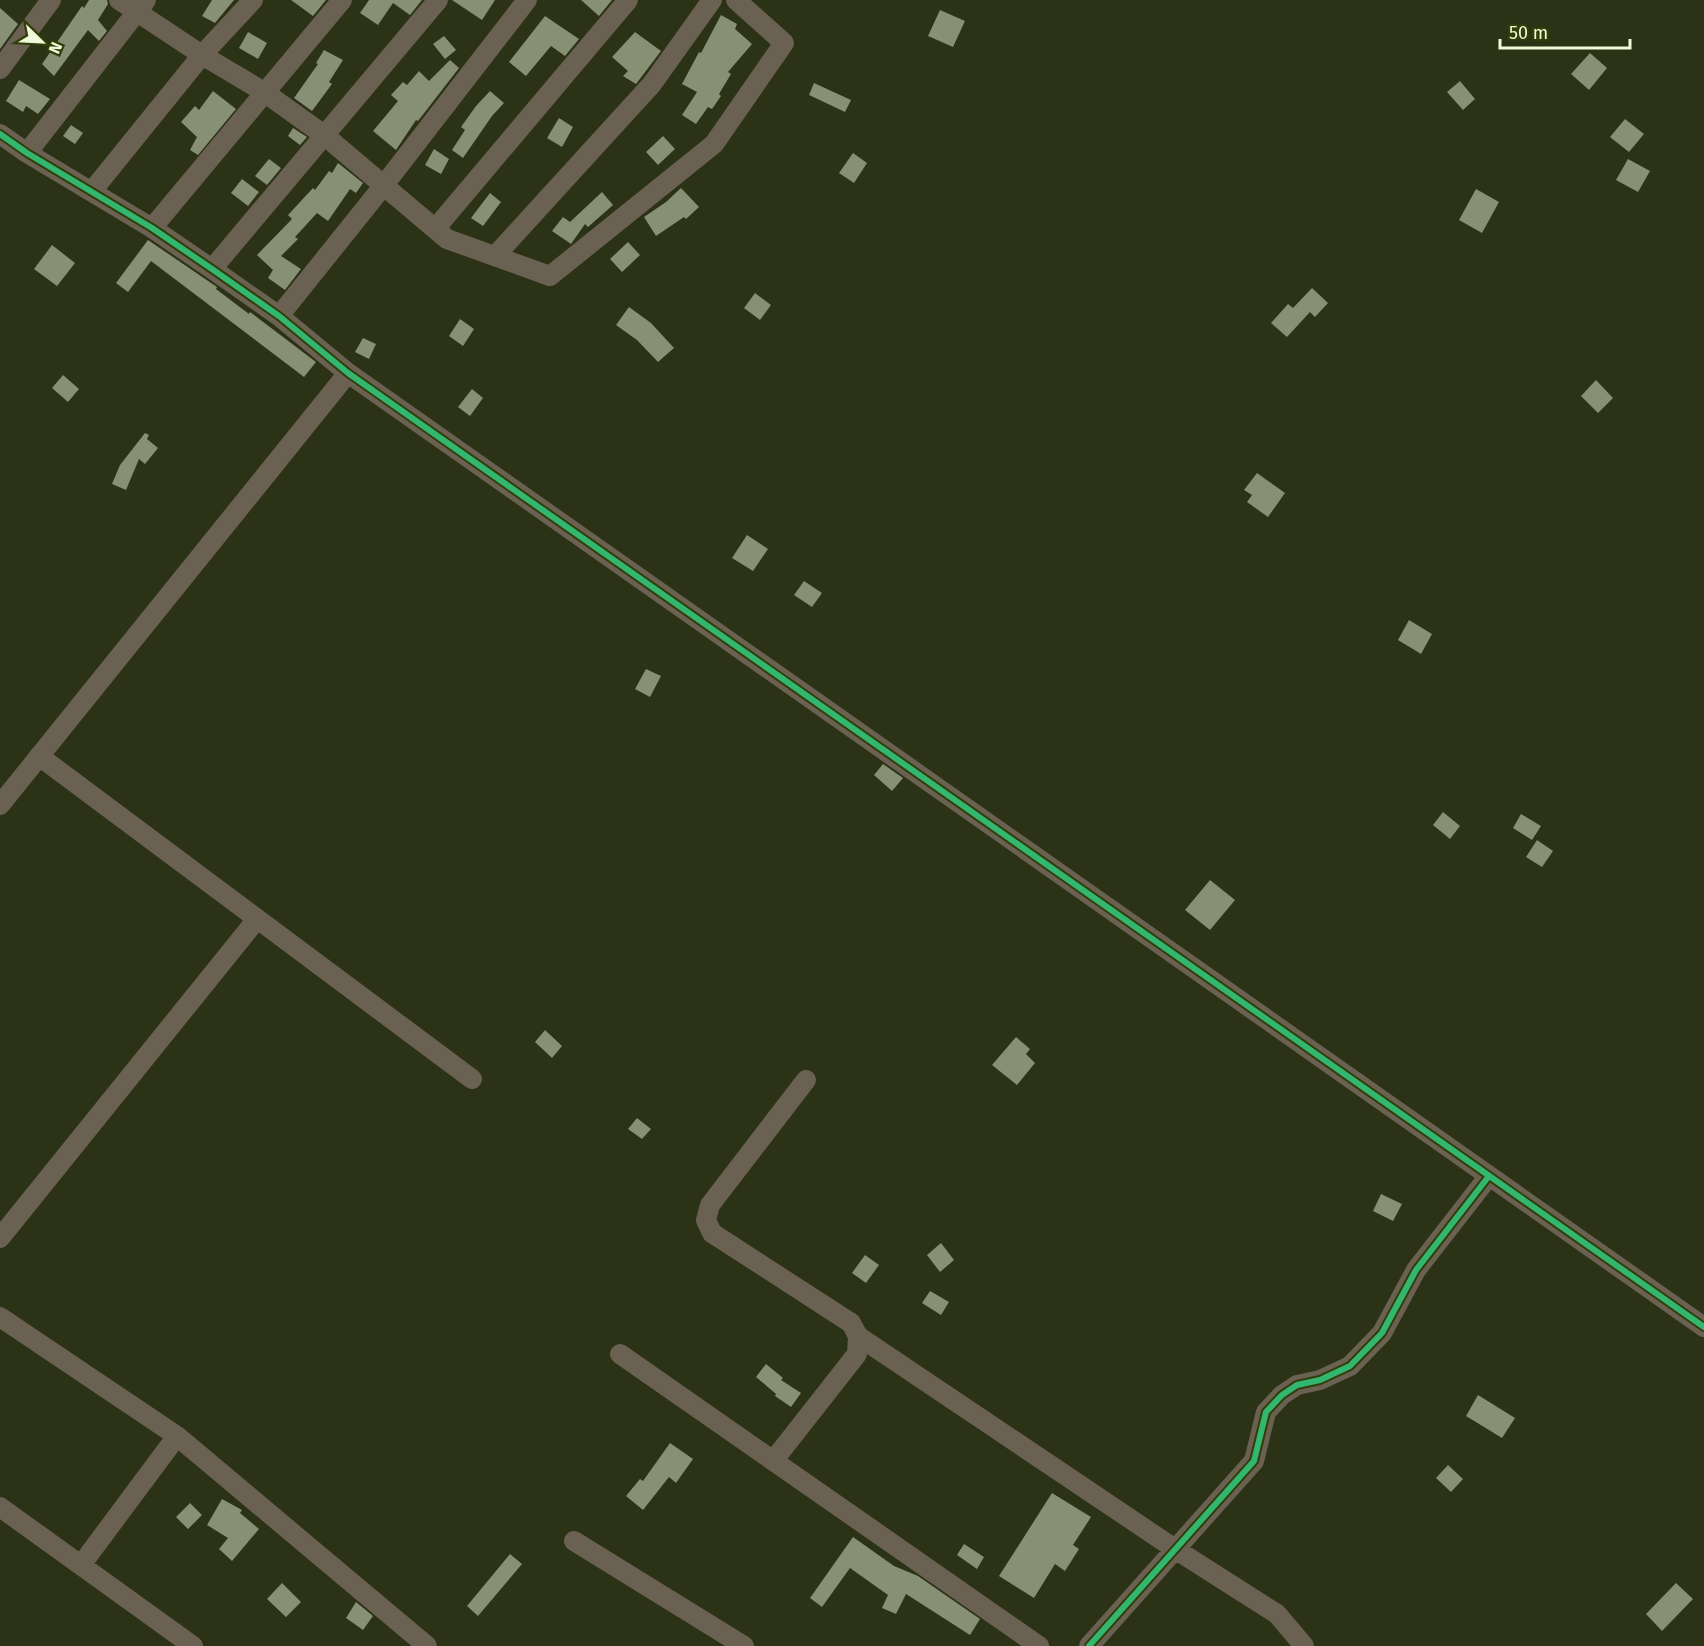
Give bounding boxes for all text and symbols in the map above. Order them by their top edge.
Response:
north arrow [12,12,72,72]
scale bar [1500,12,1630,50]
text: 50 m [1509,22,1548,44]
text: N [44,39,66,57]

